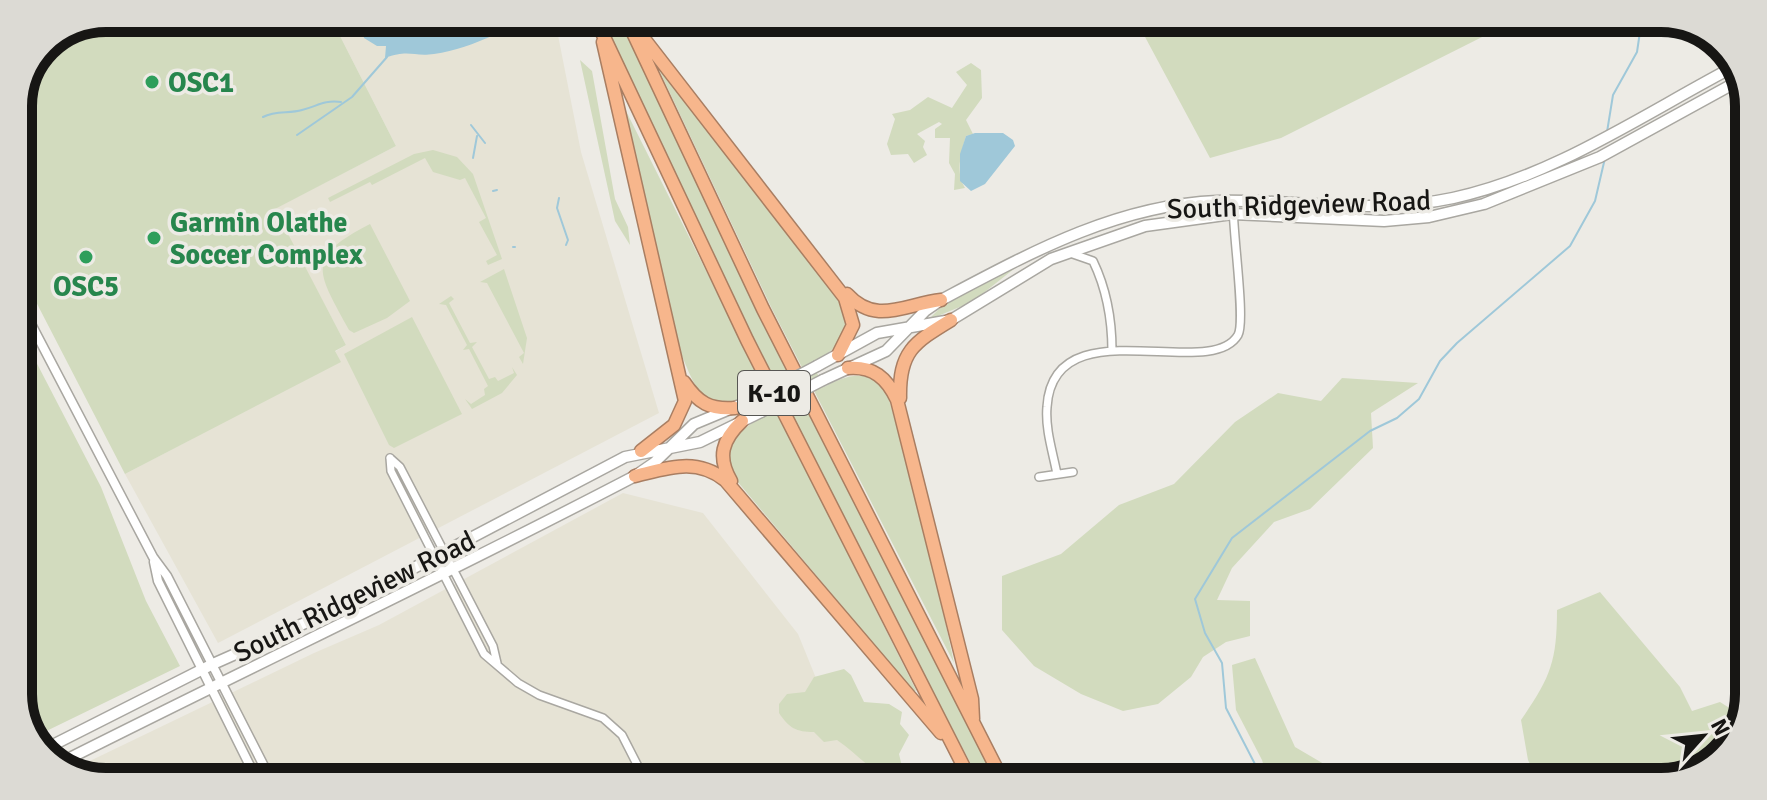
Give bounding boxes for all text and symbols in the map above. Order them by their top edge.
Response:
place label: OSC1 [168,66,234,100]
marker: OSC1 [143,73,161,91]
street label: South Ridgeview Road [1166,183,1432,227]
place label: Garmin Olathe Soccer Complex [170,206,363,272]
marker: Garmin Olathe Soccer Complex [145,229,163,247]
marker: OSC5 [77,248,95,266]
place label: OSC5 [53,270,119,304]
road number: K-10 [738,371,810,415]
street label: South Ridgeview Road [228,524,481,670]
north arrow [1663,696,1743,776]
text: N [1705,714,1736,740]

